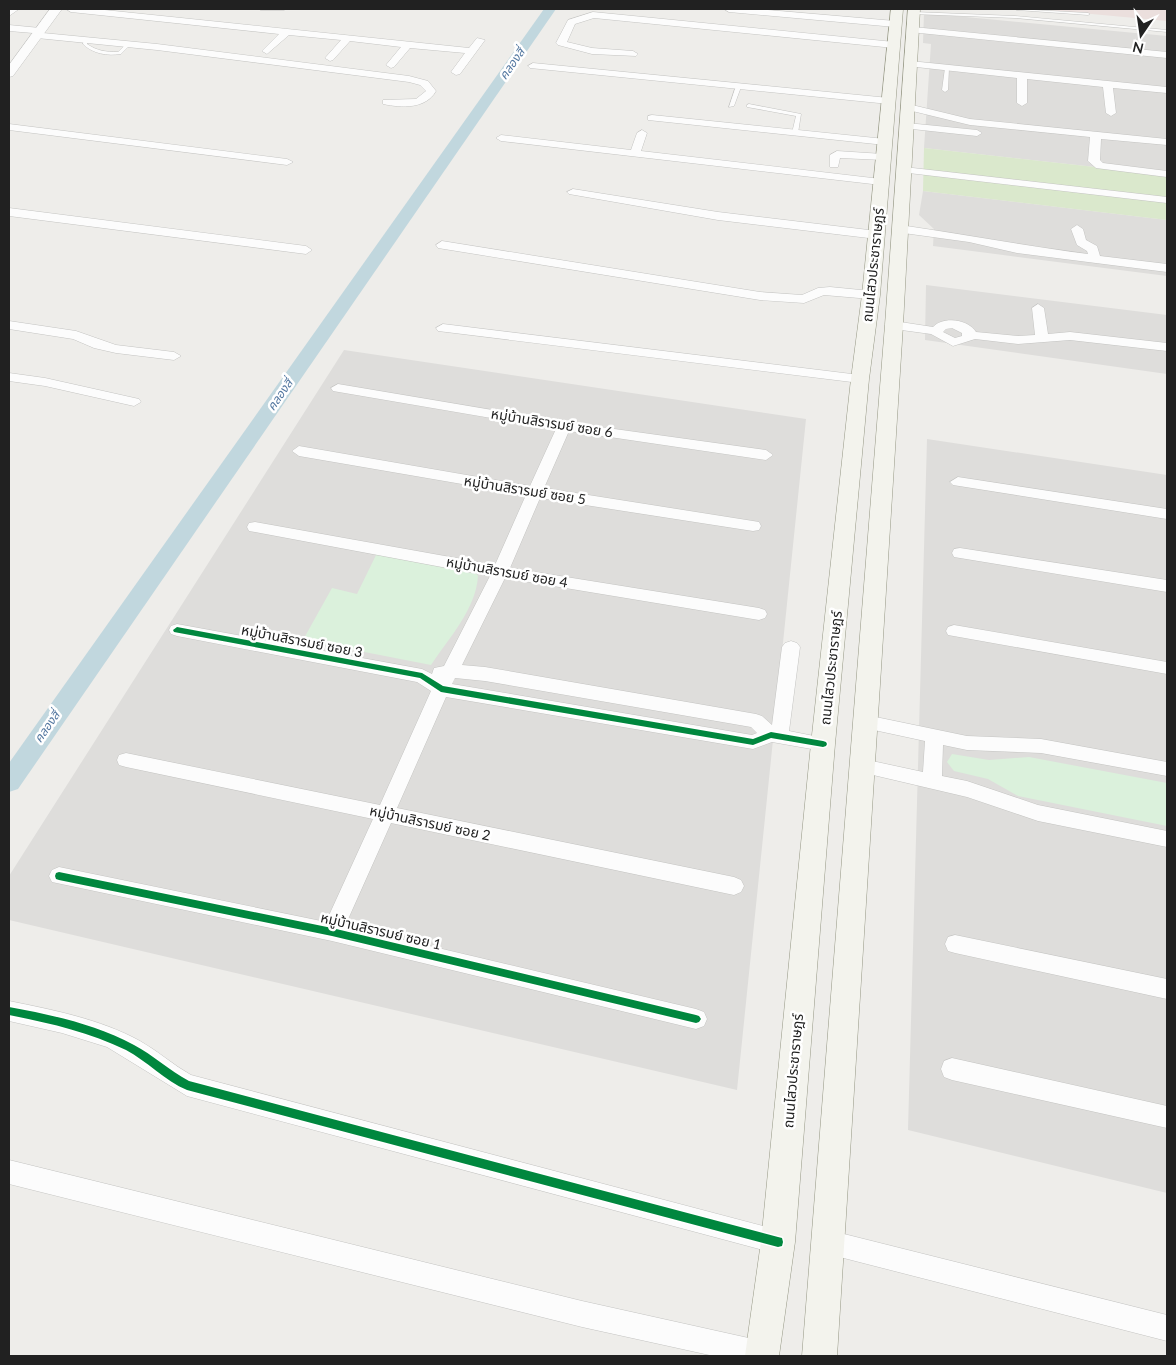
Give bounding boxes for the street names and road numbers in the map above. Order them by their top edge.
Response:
street label: ถนนไสวประชาราษฎร์ [858,206,887,323]
street label: หมู่บ้านสิรารมย์ ซอย 6 [490,404,614,442]
street label: หมู่บ้านสิรารมย์ ซอย 5 [463,471,587,509]
street label: หมู่บ้านสิรารมย์ ซอย 4 [445,552,569,592]
street label: ถนนไสวประชาราษฎร์ [816,609,845,726]
street label: หมู่บ้านสิรารมย์ ซอย 3 [240,620,364,662]
street label: หมู่บ้านสิรารมย์ ซอย 2 [368,801,492,845]
street label: หมู่บ้านสิรารมย์ ซอย 1 [319,908,443,954]
street label: ถนนไสวประชาราษฎร์ [779,1012,806,1129]

